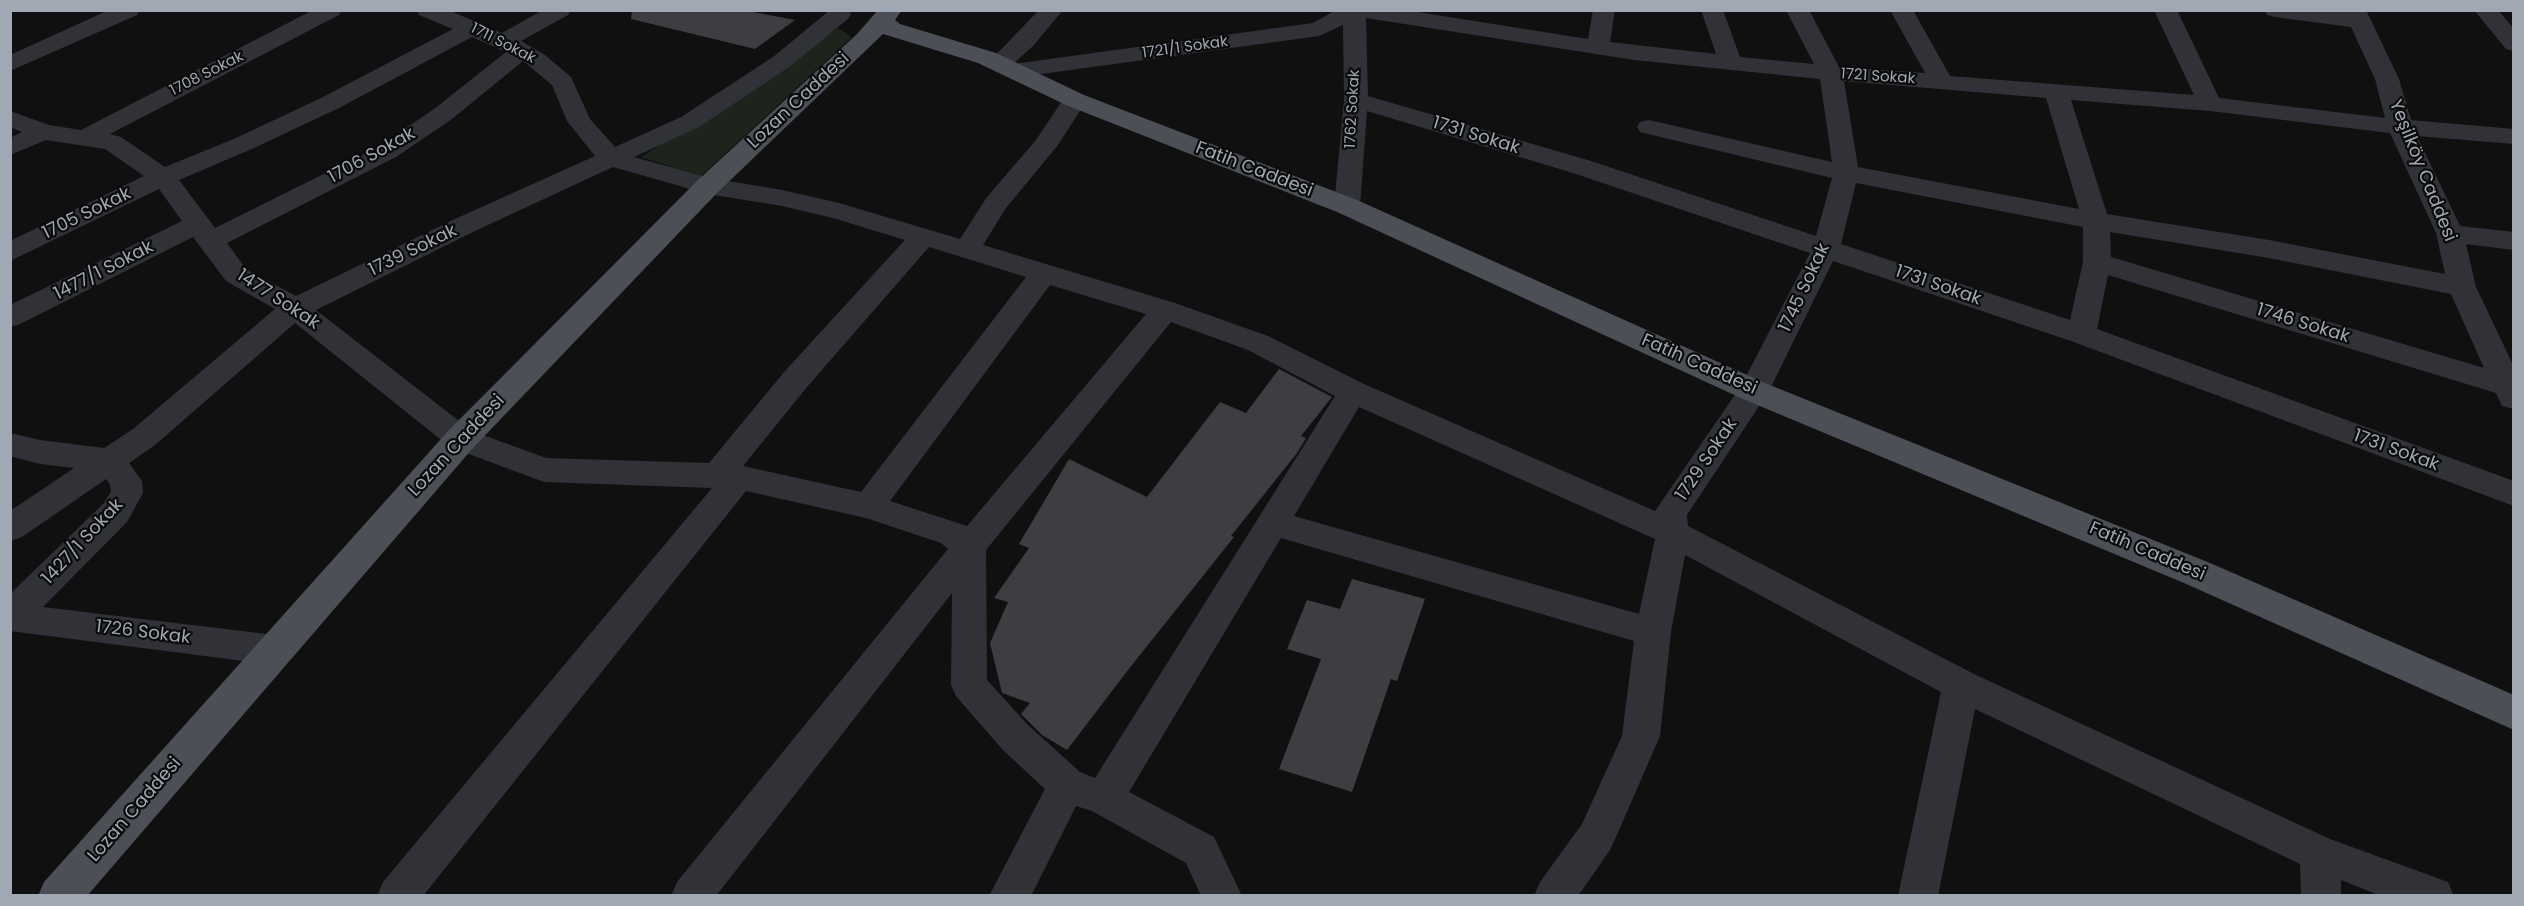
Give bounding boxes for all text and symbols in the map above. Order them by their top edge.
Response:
street label: 1711 Sokak [467,20,539,68]
street label: 1721/1 Sokak [1141,33,1229,63]
street label: 1708 Sokak [167,48,247,100]
street label: Lozan Caddesi [744,48,854,154]
street label: 1721 Sokak [1840,65,1916,89]
street label: 1762 Sokak [1342,69,1364,149]
street label: Yeşilköy Caddesi [2384,97,2460,245]
street label: 1731 Sokak [1430,113,1522,159]
street label: 1706 Sokak [325,123,419,189]
street label: Fatih Caddesi [1192,138,1316,202]
street label: 1705 Sokak [39,183,135,245]
street label: 1739 Sokak [366,220,460,282]
street label: 1477/1 Sokak [51,237,157,305]
street label: 1745 Sokak [1775,240,1835,336]
street label: 1731 Sokak [1892,261,1984,311]
street label: 1477 Sokak [233,265,323,335]
street label: 1746 Sokak [2254,300,2352,348]
street label: Fatih Caddesi [1638,330,1760,400]
street label: Lozan Caddesi [404,391,510,501]
street label: 1729 Sokak [1672,415,1742,505]
street label: 1731 Sokak [2350,426,2442,476]
street label: 1427/1 Sokak [38,495,128,589]
street label: Fatih Caddesi [2086,518,2208,586]
street label: 1726 Sokak [95,616,191,650]
street label: Lozan Caddesi [84,753,186,867]

